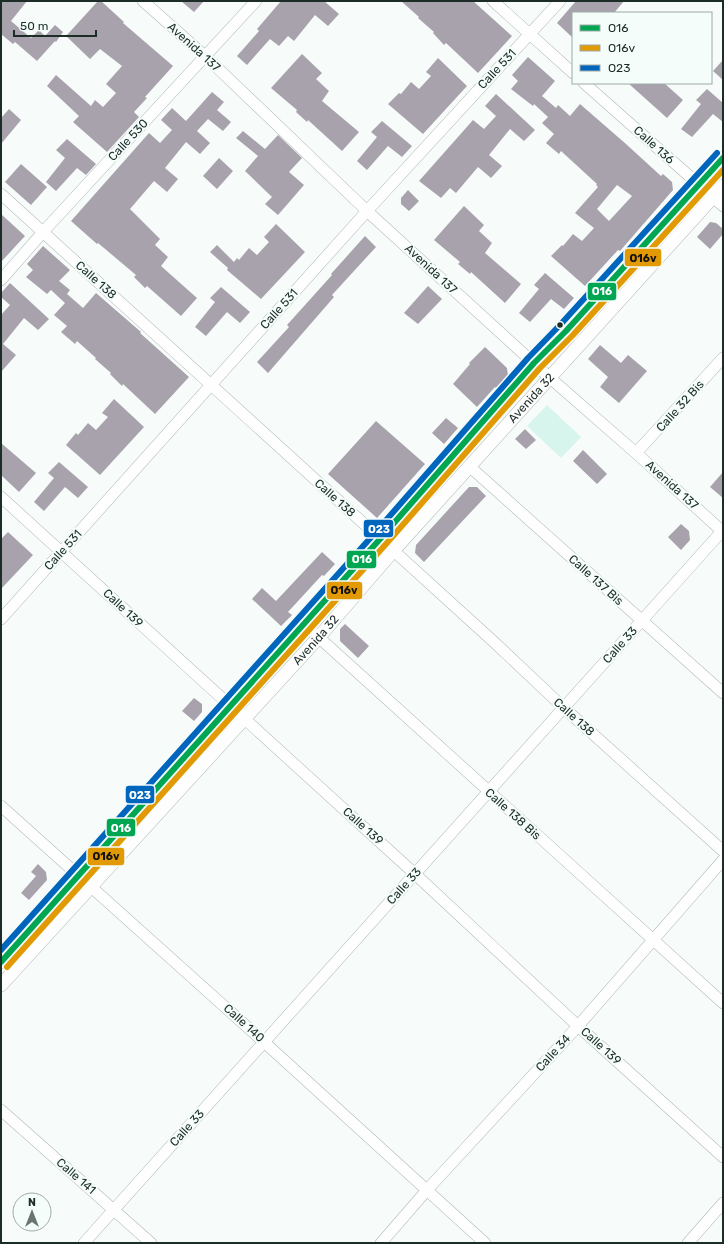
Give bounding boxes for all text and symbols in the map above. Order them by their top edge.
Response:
scale bar [14,12,96,38]
legend [572,12,712,84]
text: 50 m [20,19,48,33]
street label: Avenida 137 [165,20,223,74]
text: O16 [608,21,629,35]
text: O16v [608,41,635,55]
street label: Calle 531 [475,46,519,92]
text: O23 [608,61,630,75]
street label: Calle 530 [105,116,151,164]
street label: Calle 136 [631,123,677,167]
street label: Avenida 137 [402,241,460,297]
line badge: O16v [624,248,662,267]
text: O16v [629,252,657,265]
street label: Calle 138 [73,258,119,302]
line badge: O16 [587,282,617,301]
text: O16 [592,285,612,298]
street label: Calle 531 [257,286,301,332]
unlabelled marker [555,320,565,330]
street label: Avenida 32 [505,370,557,426]
street label: Calle 32 Bis [653,377,707,435]
street label: Avenida 137 [643,458,701,512]
street label: Calle 138 [312,476,358,520]
line badge: O23 [363,519,394,538]
text: O23 [368,523,390,536]
street label: Calle 531 [41,527,85,573]
line badge: O16 [346,550,377,569]
street label: Calle 137 Bis [566,552,626,608]
text: O16 [352,553,372,566]
line badge: O16v [326,581,363,600]
text: O16v [330,584,358,597]
street label: Calle 139 [100,586,146,630]
street label: Avenida 32 [290,612,342,668]
street label: Calle 33 [600,624,640,666]
street label: Calle 138 [551,695,597,739]
line badge: O23 [125,785,155,804]
street label: Calle 138 Bis [482,785,544,843]
text: O23 [129,789,151,802]
street label: Calle 139 [340,804,386,848]
line badge: O16 [106,818,136,837]
text: O16 [111,822,131,835]
line badge: O16v [87,847,125,866]
text: O16v [92,850,120,863]
street label: Calle 33 [384,865,424,907]
street label: Calle 140 [221,1001,267,1045]
street label: Calle 139 [578,1024,624,1068]
street label: Calle 34 [533,1031,574,1074]
street label: Calle 33 [167,1107,207,1149]
street label: Calle 141 [53,1155,99,1197]
north arrow [12,1192,52,1232]
text: N [28,1196,36,1209]

